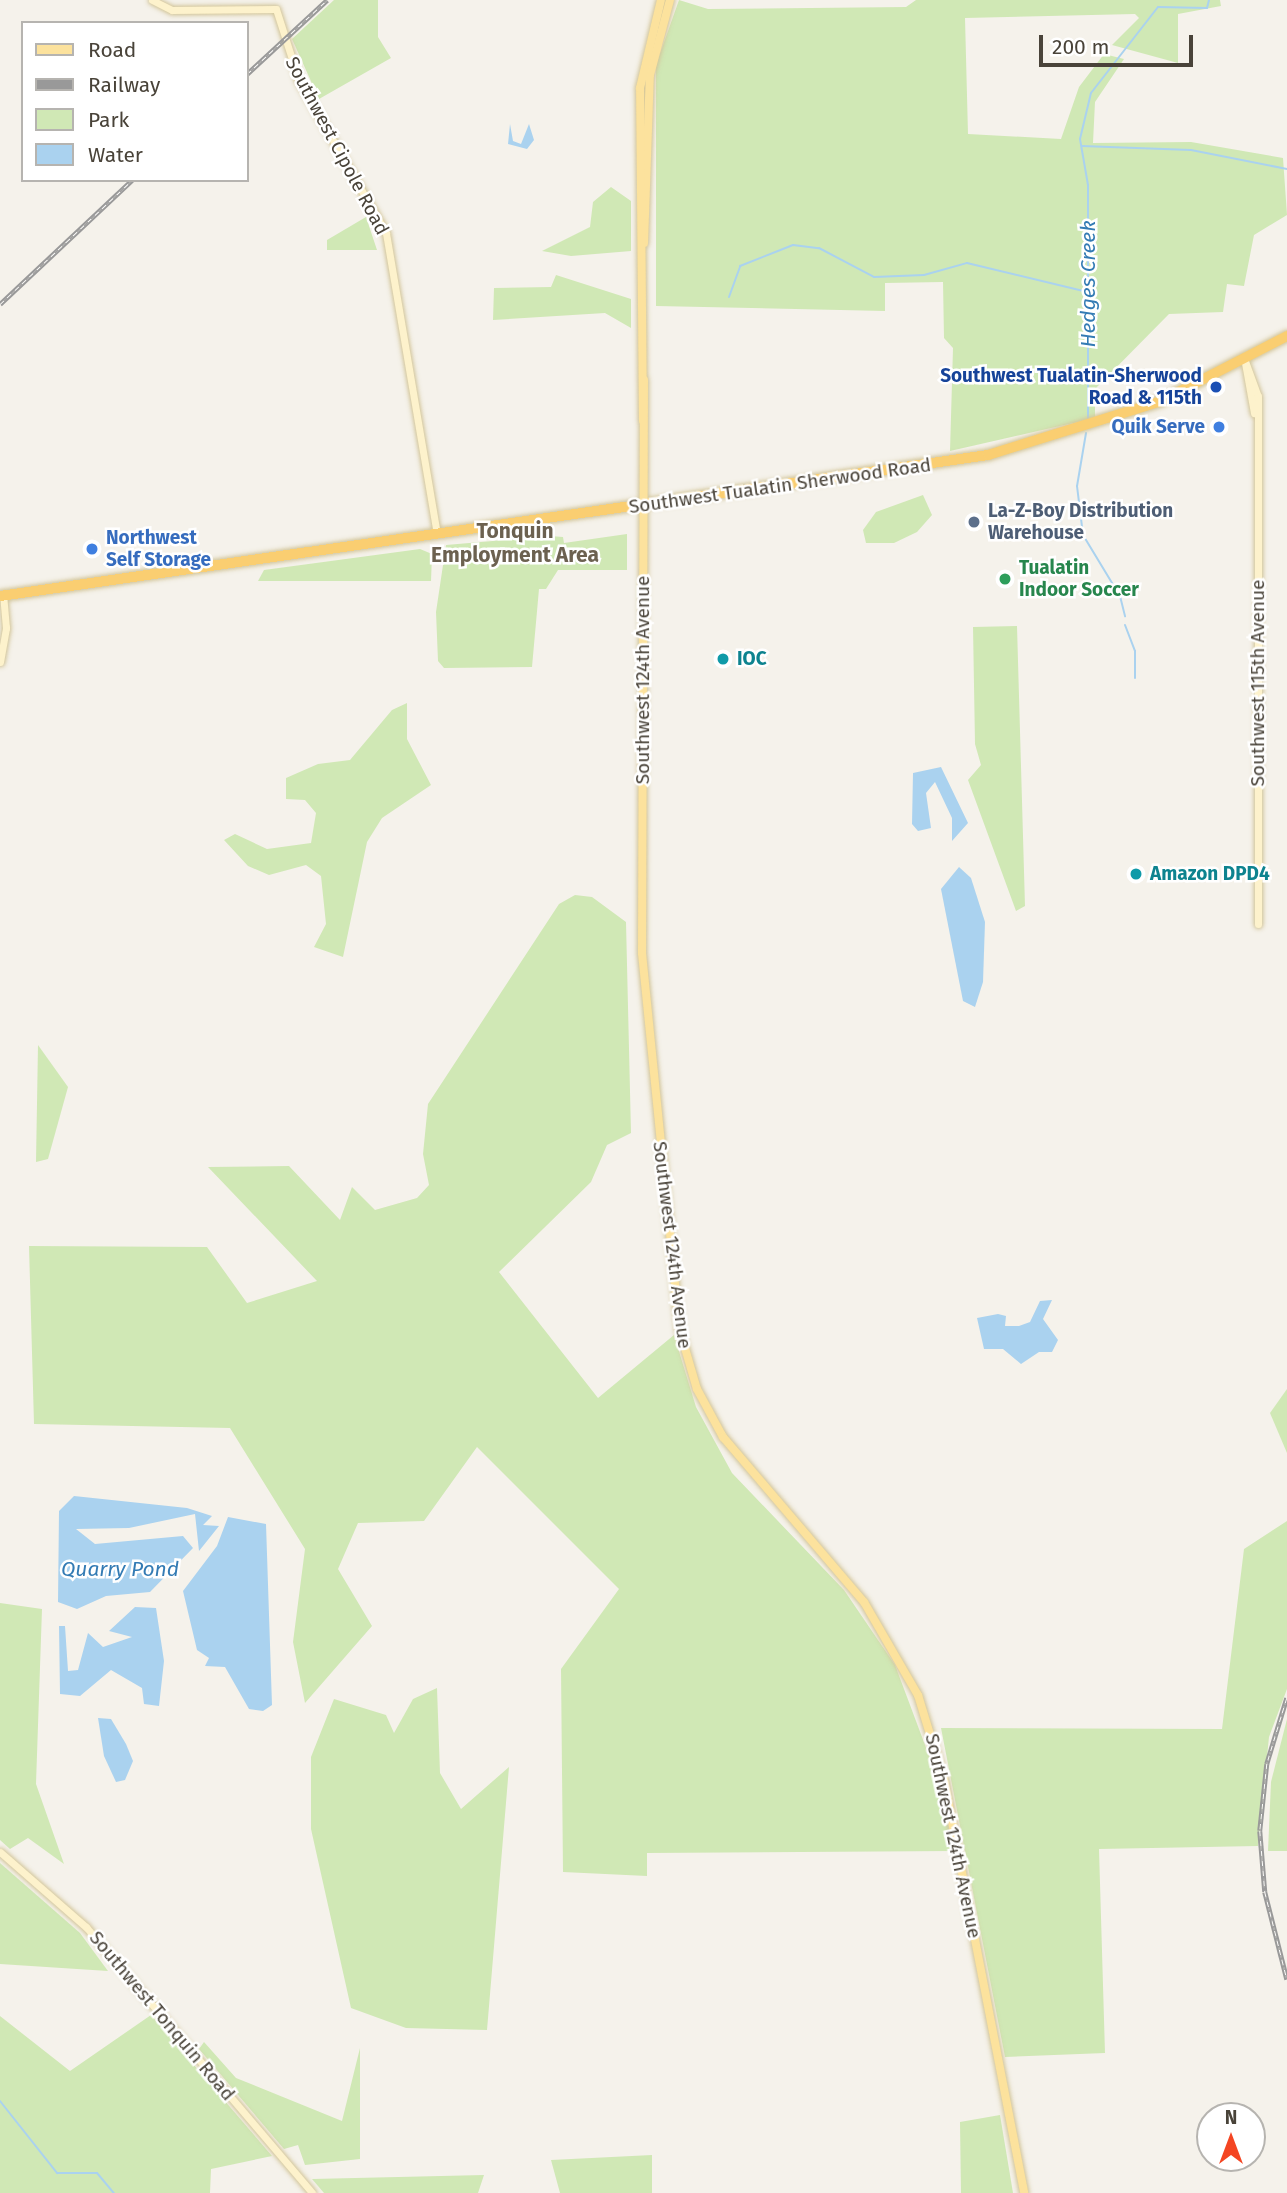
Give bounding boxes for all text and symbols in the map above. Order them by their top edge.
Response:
legend [21,21,248,182]
scale bar [1042,21,1196,65]
text: 200 m [1052,34,1109,60]
text: Road [88,37,136,63]
street label: Southwest Cipole Road [280,53,394,239]
text: Railway [88,72,160,98]
text: Park [88,107,129,133]
text: Water [88,142,143,168]
water label: Hedges Creek [1075,220,1101,348]
place label: Southwest Tualatin-Sherwood Road & 115th [940,365,1202,409]
marker: Southwest Tualatin-Sherwood Road & 115th [1208,379,1224,395]
place label: Quik Serve [1112,416,1205,438]
marker: Quik Serve [1211,419,1227,435]
street label: Southwest Tualatin Sherwood Road [627,453,933,519]
place label: La-Z-Boy Distribution Warehouse [988,500,1173,544]
marker: La-Z-Boy Distribution Warehouse [966,514,982,530]
district label: Tonquin Employment Area [431,518,599,568]
place label: Northwest Self Storage [106,527,211,571]
marker: Northwest Self Storage [84,541,100,557]
place label: Tualatin Indoor Soccer [1019,557,1139,601]
marker: Tualatin Indoor Soccer [997,571,1013,587]
street label: Southwest 124th Avenue [632,576,654,784]
street label: Southwest 115th Avenue [1247,580,1269,786]
place label: IOC [737,648,767,670]
marker: IOC [715,651,731,667]
place label: Amazon DPD4 [1150,863,1270,885]
marker: Amazon DPD4 [1128,866,1144,882]
street label: Southwest 124th Avenue [648,1140,696,1350]
water label: Quarry Pond [61,1556,179,1582]
street label: Southwest 124th Avenue [920,1732,986,1940]
street label: Southwest Tonquin Road [84,1927,240,2105]
north arrow [1196,2102,1266,2172]
text: N [1225,2106,1237,2129]

